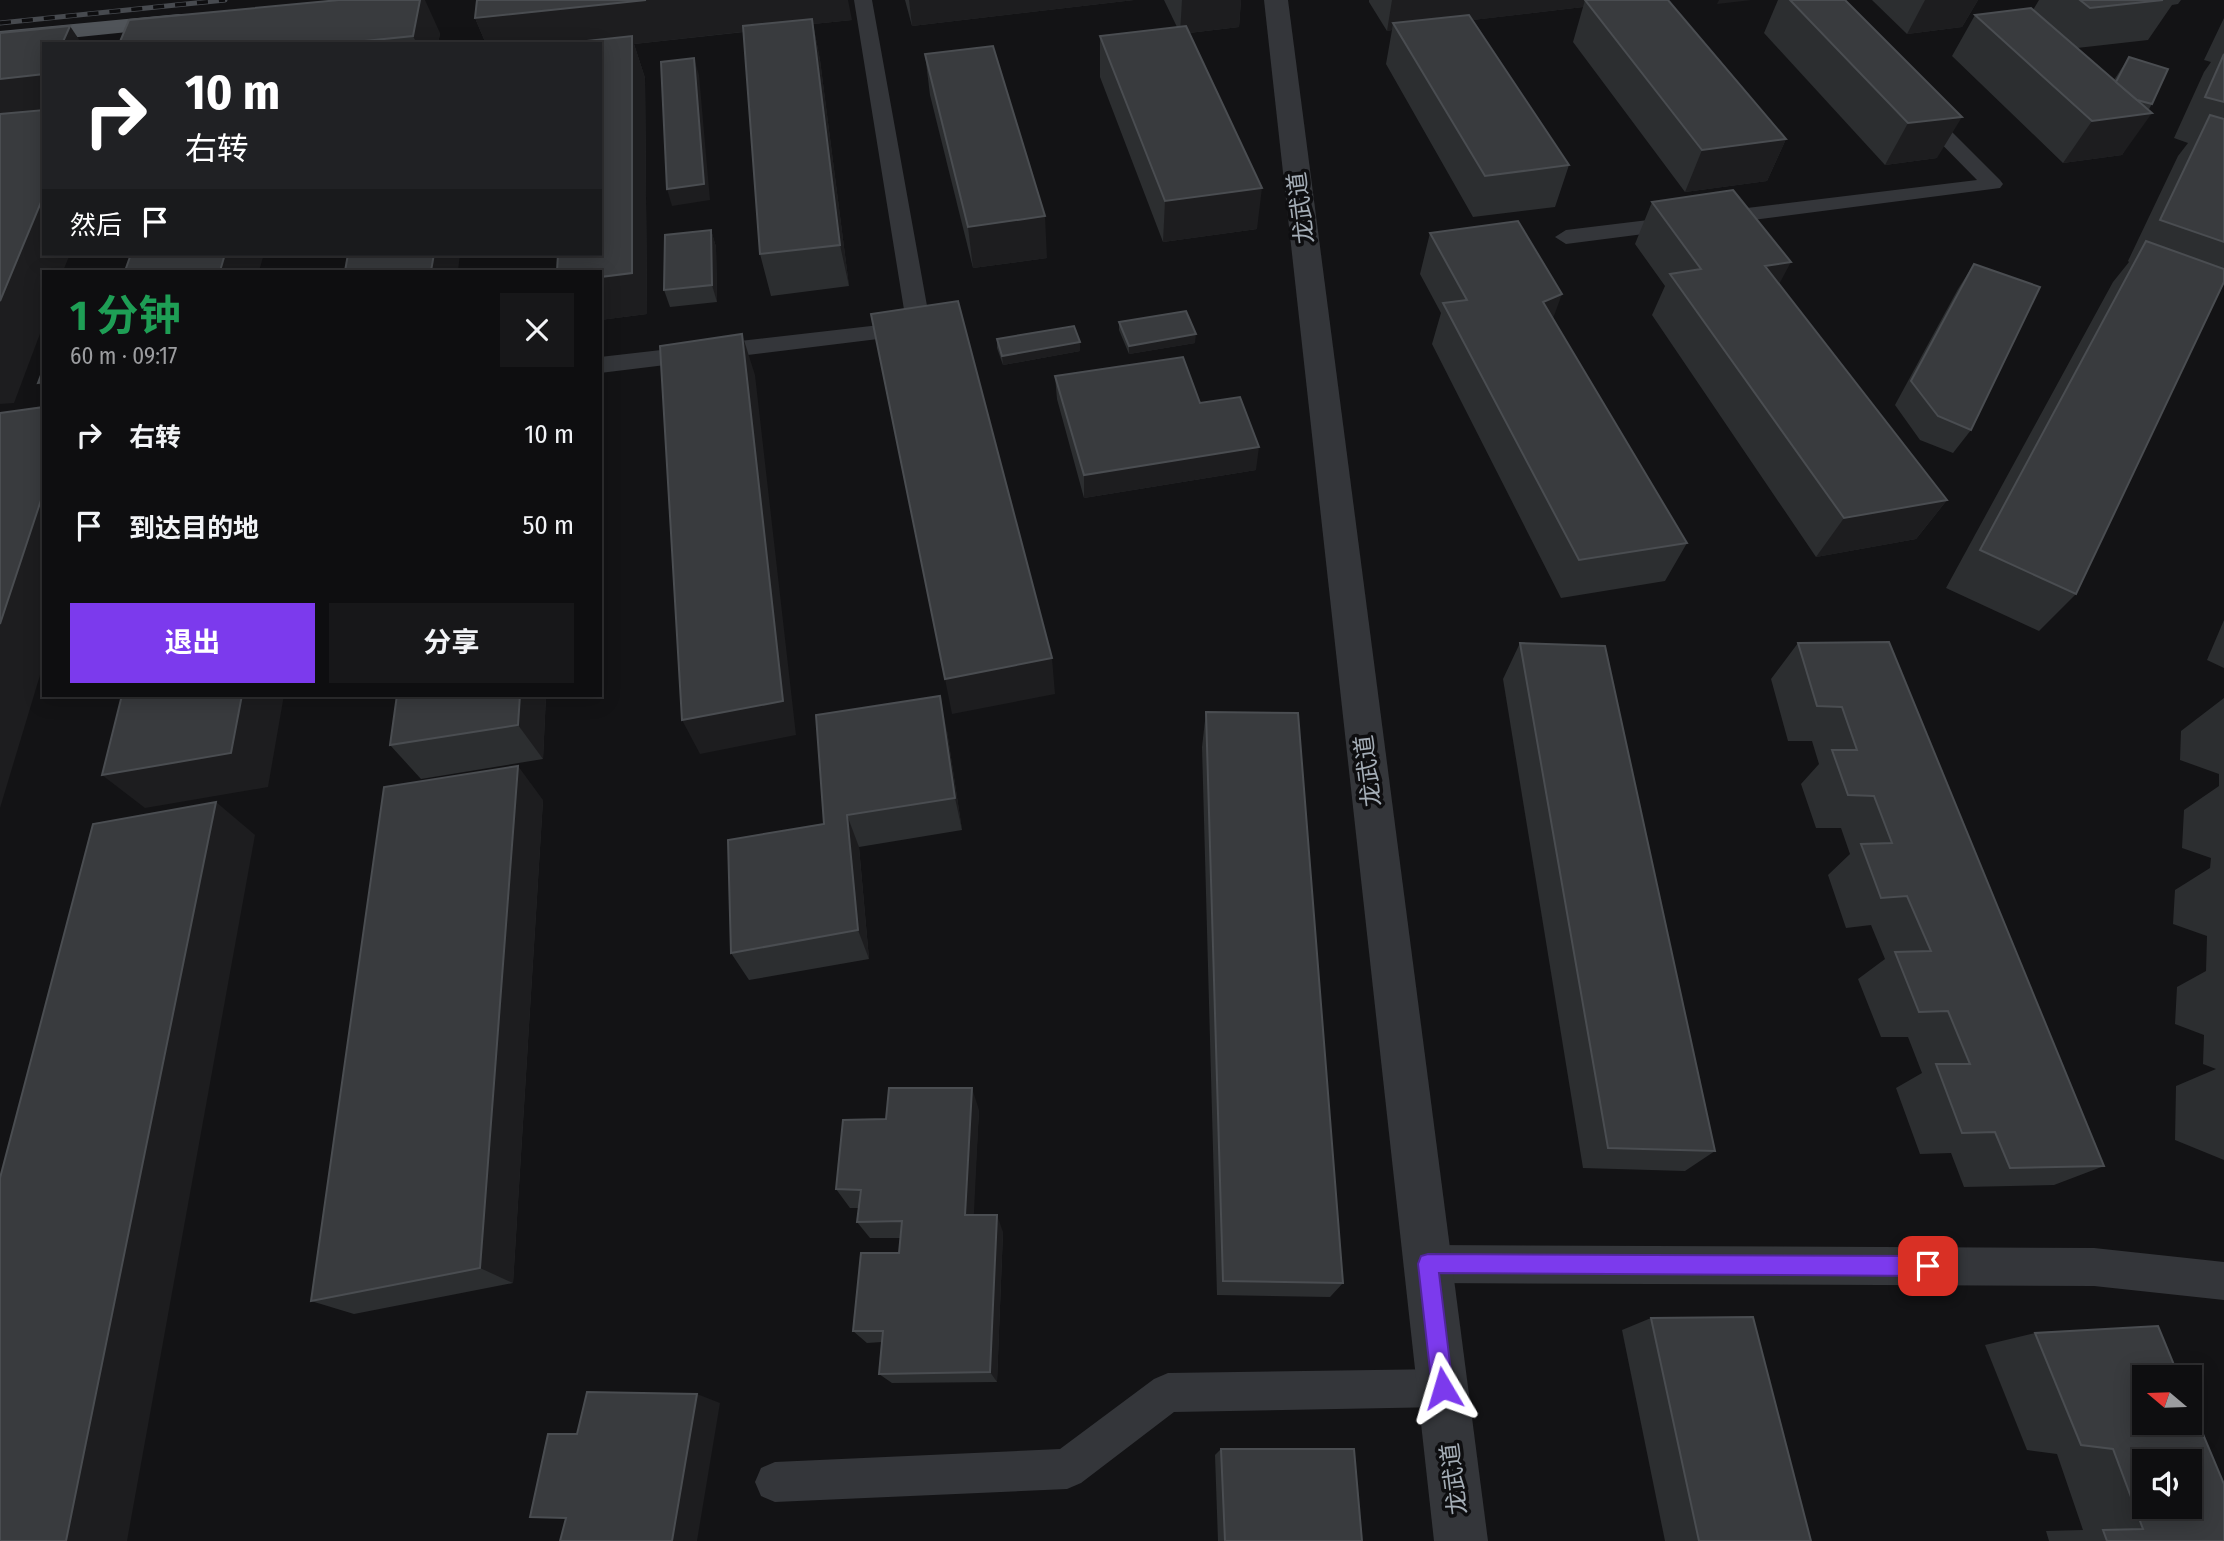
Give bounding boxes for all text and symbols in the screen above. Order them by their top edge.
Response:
text: 10 m [185,63,280,122]
icon: right [70,70,161,161]
text: 右转 [185,130,249,168]
street label: 龙武道 [1283,171,1319,245]
icon: arrive [136,203,174,241]
text: 然后 [70,210,122,241]
text: 1 分钟 [70,291,181,341]
button: close [500,293,574,367]
text: 60 m · 09:17 [70,342,177,370]
icon: right [70,416,108,454]
text: 10 m [524,419,574,450]
text: 右转 [129,422,181,453]
icon: arrive [70,507,108,545]
text: 50 m [522,510,574,541]
text: 到达目的地 [129,513,259,544]
button: 退出 [70,603,315,683]
button: 分享 [329,603,574,683]
street label: 龙武道 [1350,734,1386,808]
pin [1898,1236,1958,1296]
icon: arrive [1909,1247,1947,1285]
position arrow [1406,1351,1480,1425]
north arrow [2132,1365,2202,1435]
map controls [2132,1365,2202,1519]
street label: 龙武道 [1436,1442,1472,1516]
button: sound [2132,1449,2202,1519]

